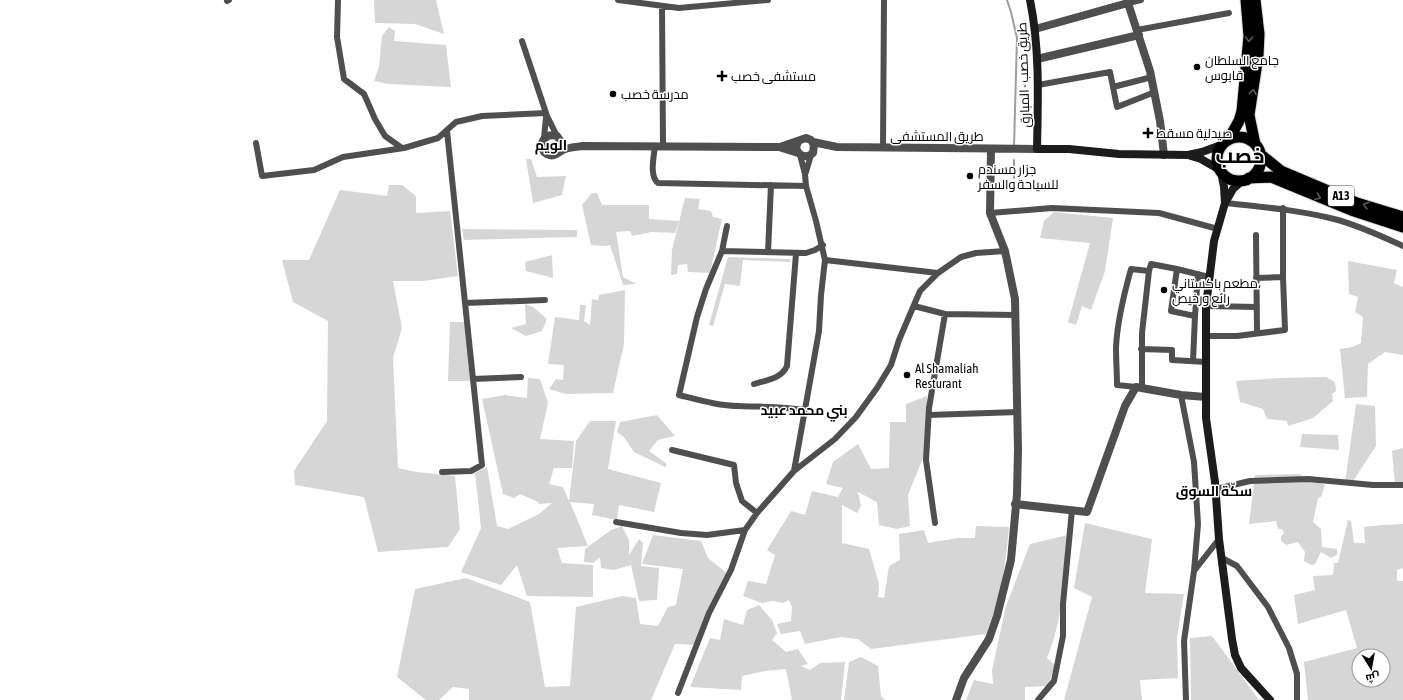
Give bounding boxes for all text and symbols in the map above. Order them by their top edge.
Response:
street label: طريق خصب - المبارق [1014,22,1033,128]
one-way arrow [1245,36,1253,42]
place label: جامع السلطان قابوس [1205,53,1279,83]
marker: جامع السلطان قابوس [1192,62,1202,72]
place label: مستشفى خصب [731,69,816,84]
marker: مستشفى خصب [716,70,728,82]
place label: مدرسة خصب [621,87,689,102]
marker: مدرسة خصب [608,89,618,99]
one-way arrow [1248,89,1257,95]
place label: صيدلية مسقط [1156,126,1232,141]
marker: صيدلية مسقط [1143,128,1153,138]
street label: طريق المستشفى [890,129,984,144]
district label: الويم [535,137,567,155]
district label: خصب [1215,143,1265,168]
place label: جزار مسندم للسياحة والسفر [977,162,1058,192]
marker: جزار مسندم للسياحة والسفر [965,171,975,181]
road number: A13 [1328,186,1354,206]
one-way arrow [1315,192,1322,200]
one-way arrow [1362,201,1369,210]
place label: مطعم باكستاني، رائع ورخيص [1172,276,1261,307]
marker: مطعم باكستاني، رائع ورخيص [1159,285,1169,295]
place label: Al Shamaliah Resturant [915,361,979,391]
marker: Al Shamaliah Resturant [902,370,912,380]
district label: بني محمد عبيد [760,402,848,422]
district label: سكّة السوق [1176,482,1252,500]
north arrow [1351,648,1391,688]
text: ش [1365,670,1381,685]

